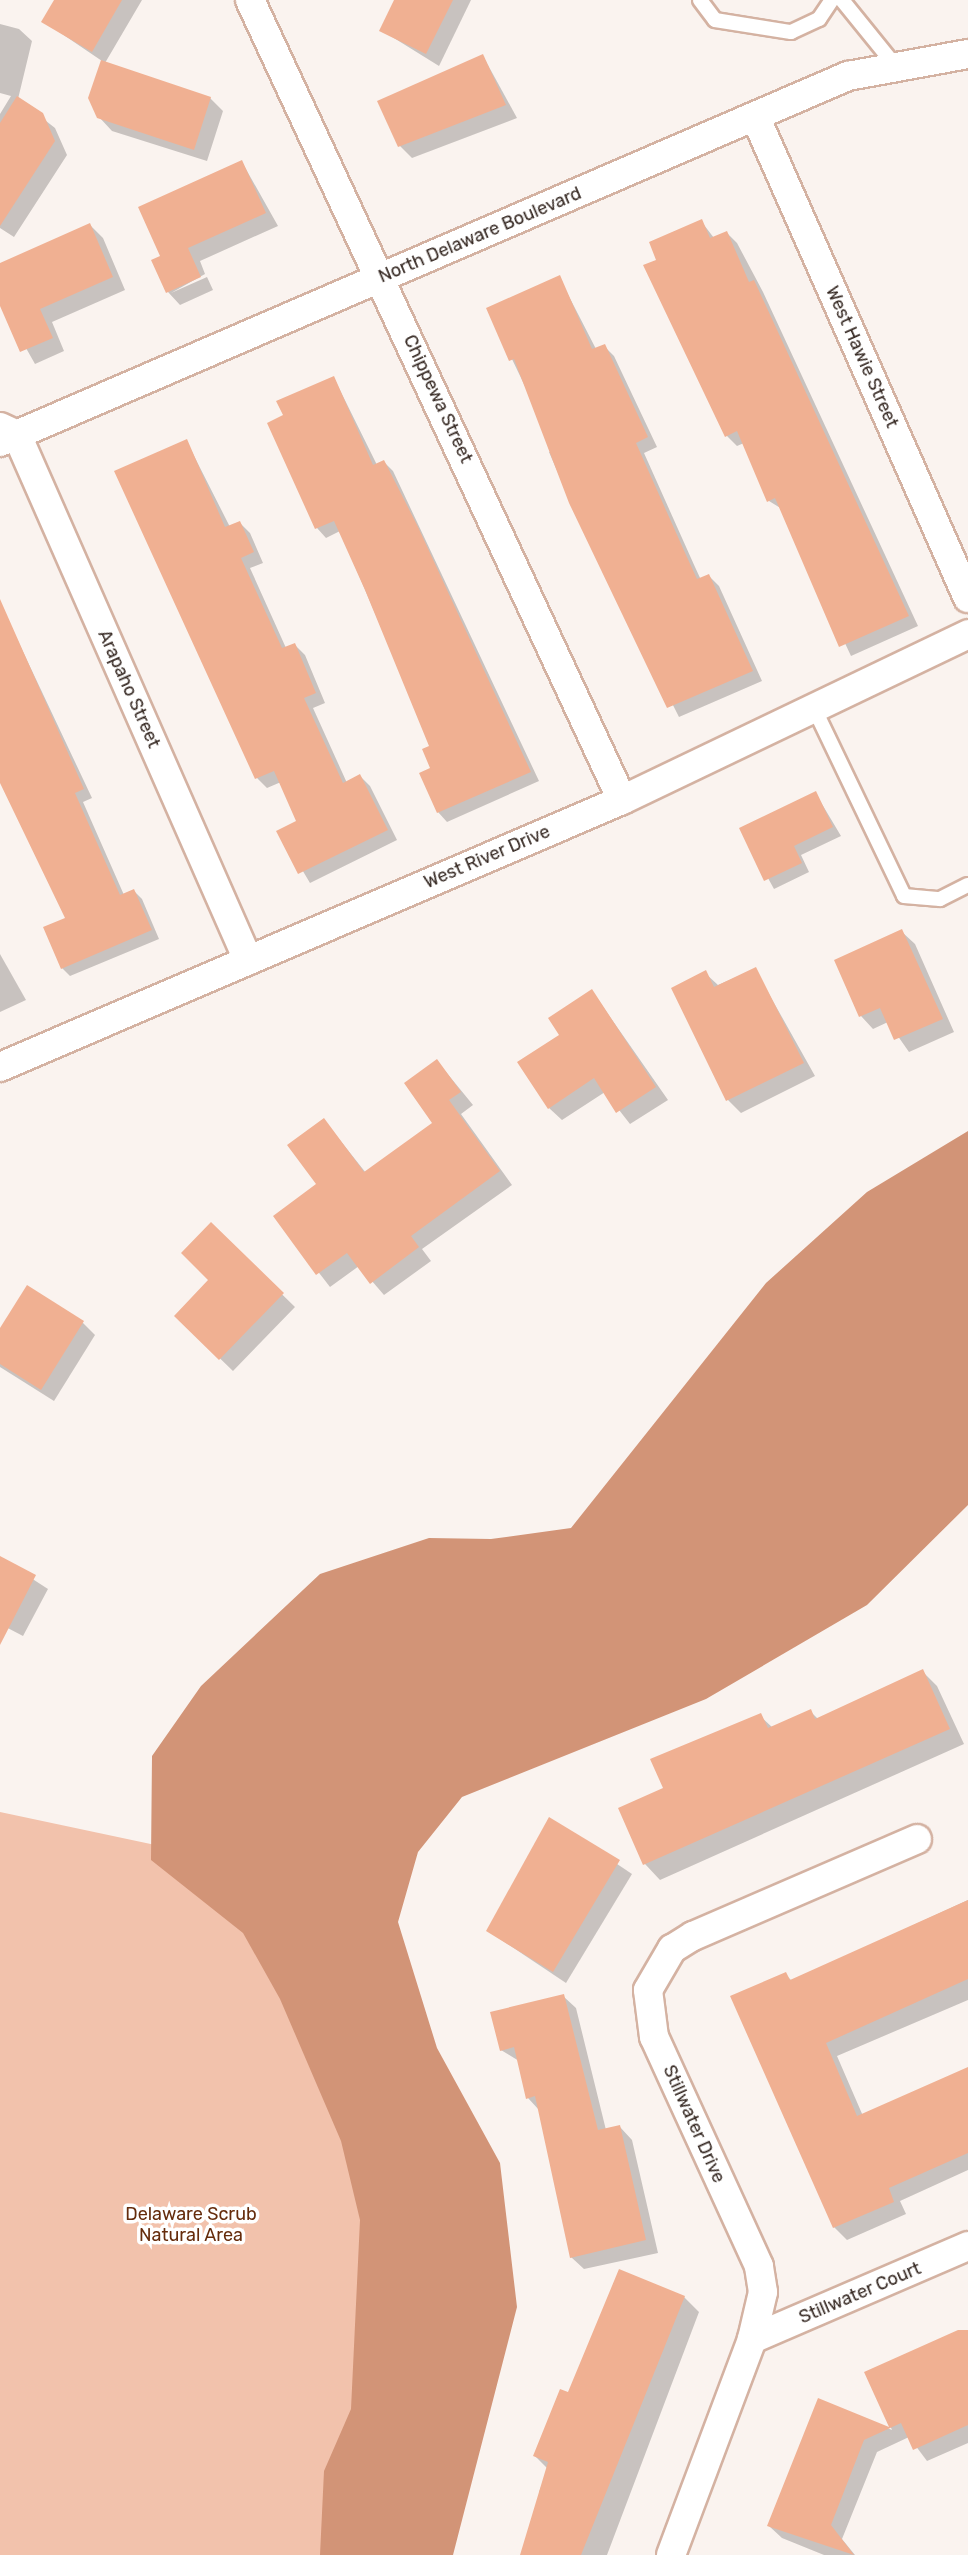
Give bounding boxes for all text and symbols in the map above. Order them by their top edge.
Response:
street label: North Delaware Boulevard [375,182,585,288]
street label: West Hawie Street [821,283,903,431]
street label: Chippewa Street [399,331,477,467]
street label: Arapaho Street [93,627,165,751]
street label: West River Drive [421,821,553,893]
street label: Stillwater Drive [658,2062,730,2186]
park label: Delaware Scrub Natural Area [125,2204,257,2246]
street label: Stillwater Court [796,2258,924,2328]

